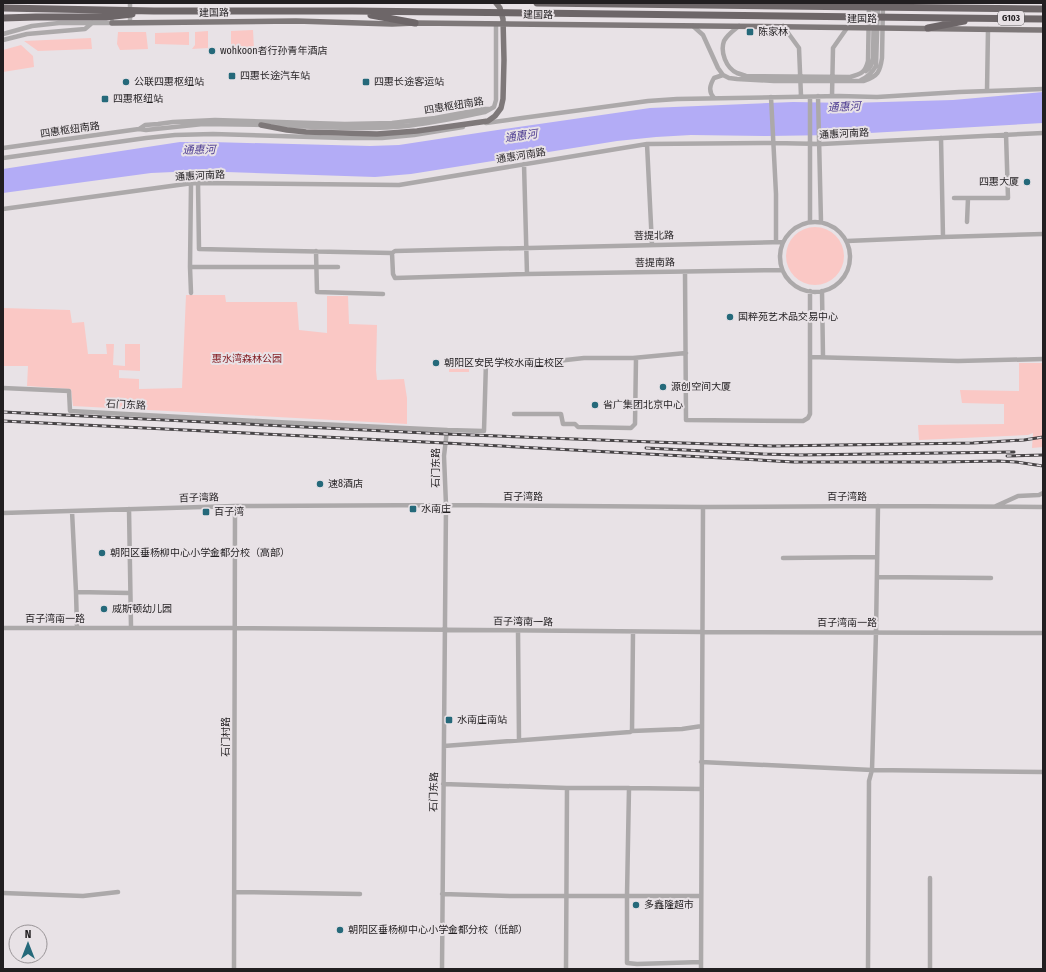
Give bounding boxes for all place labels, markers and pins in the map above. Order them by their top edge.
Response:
place label: 陈家林 [758,26,788,38]
marker: 陈家林 [745,27,755,37]
place label: wohkoon者行孙青年酒店 [220,45,327,57]
marker: wohkoon者行孙青年酒店 [207,46,217,56]
place label: 四惠长途汽车站 [240,70,310,82]
marker: 四惠长途汽车站 [227,71,237,81]
place label: 公联四惠枢纽站 [134,76,204,88]
place label: 四惠长途客运站 [374,76,444,88]
marker: 公联四惠枢纽站 [121,77,131,87]
marker: 四惠长途客运站 [361,77,371,87]
place label: 四惠枢纽站 [113,93,163,105]
marker: 四惠枢纽站 [100,94,110,104]
place label: 四惠大厦 [979,176,1019,188]
marker: 四惠大厦 [1022,177,1032,187]
place label: 国粹苑艺术品交易中心 [738,311,838,323]
marker: 国粹苑艺术品交易中心 [725,312,735,322]
place label: 朝阳区安民学校水南庄校区 [444,357,564,369]
marker: 朝阳区安民学校水南庄校区 [431,358,441,368]
place label: 源创空间大厦 [671,381,731,393]
marker: 源创空间大厦 [658,382,668,392]
place label: 省广集团北京中心 [603,399,683,411]
marker: 省广集团北京中心 [590,400,600,410]
place label: 速8酒店 [328,478,363,490]
marker: 速8酒店 [315,479,325,489]
place label: 水南庄 [421,503,451,515]
marker: 水南庄 [408,504,418,514]
place label: 百子湾 [214,506,244,518]
marker: 百子湾 [201,507,211,517]
place label: 朝阳区垂杨柳中心小学金都分校（高部） [110,547,290,559]
marker: 朝阳区垂杨柳中心小学金都分校（高部） [97,548,107,558]
place label: 威斯顿幼儿园 [112,603,172,615]
marker: 威斯顿幼儿园 [99,604,109,614]
place label: 水南庄南站 [457,714,507,726]
marker: 水南庄南站 [444,715,454,725]
place label: 多鑫隆超市 [644,899,694,911]
marker: 多鑫隆超市 [631,900,641,910]
place label: 朝阳区垂杨柳中心小学金都分校（低部） [348,924,528,936]
marker: 朝阳区垂杨柳中心小学金都分校（低部） [335,925,345,935]

